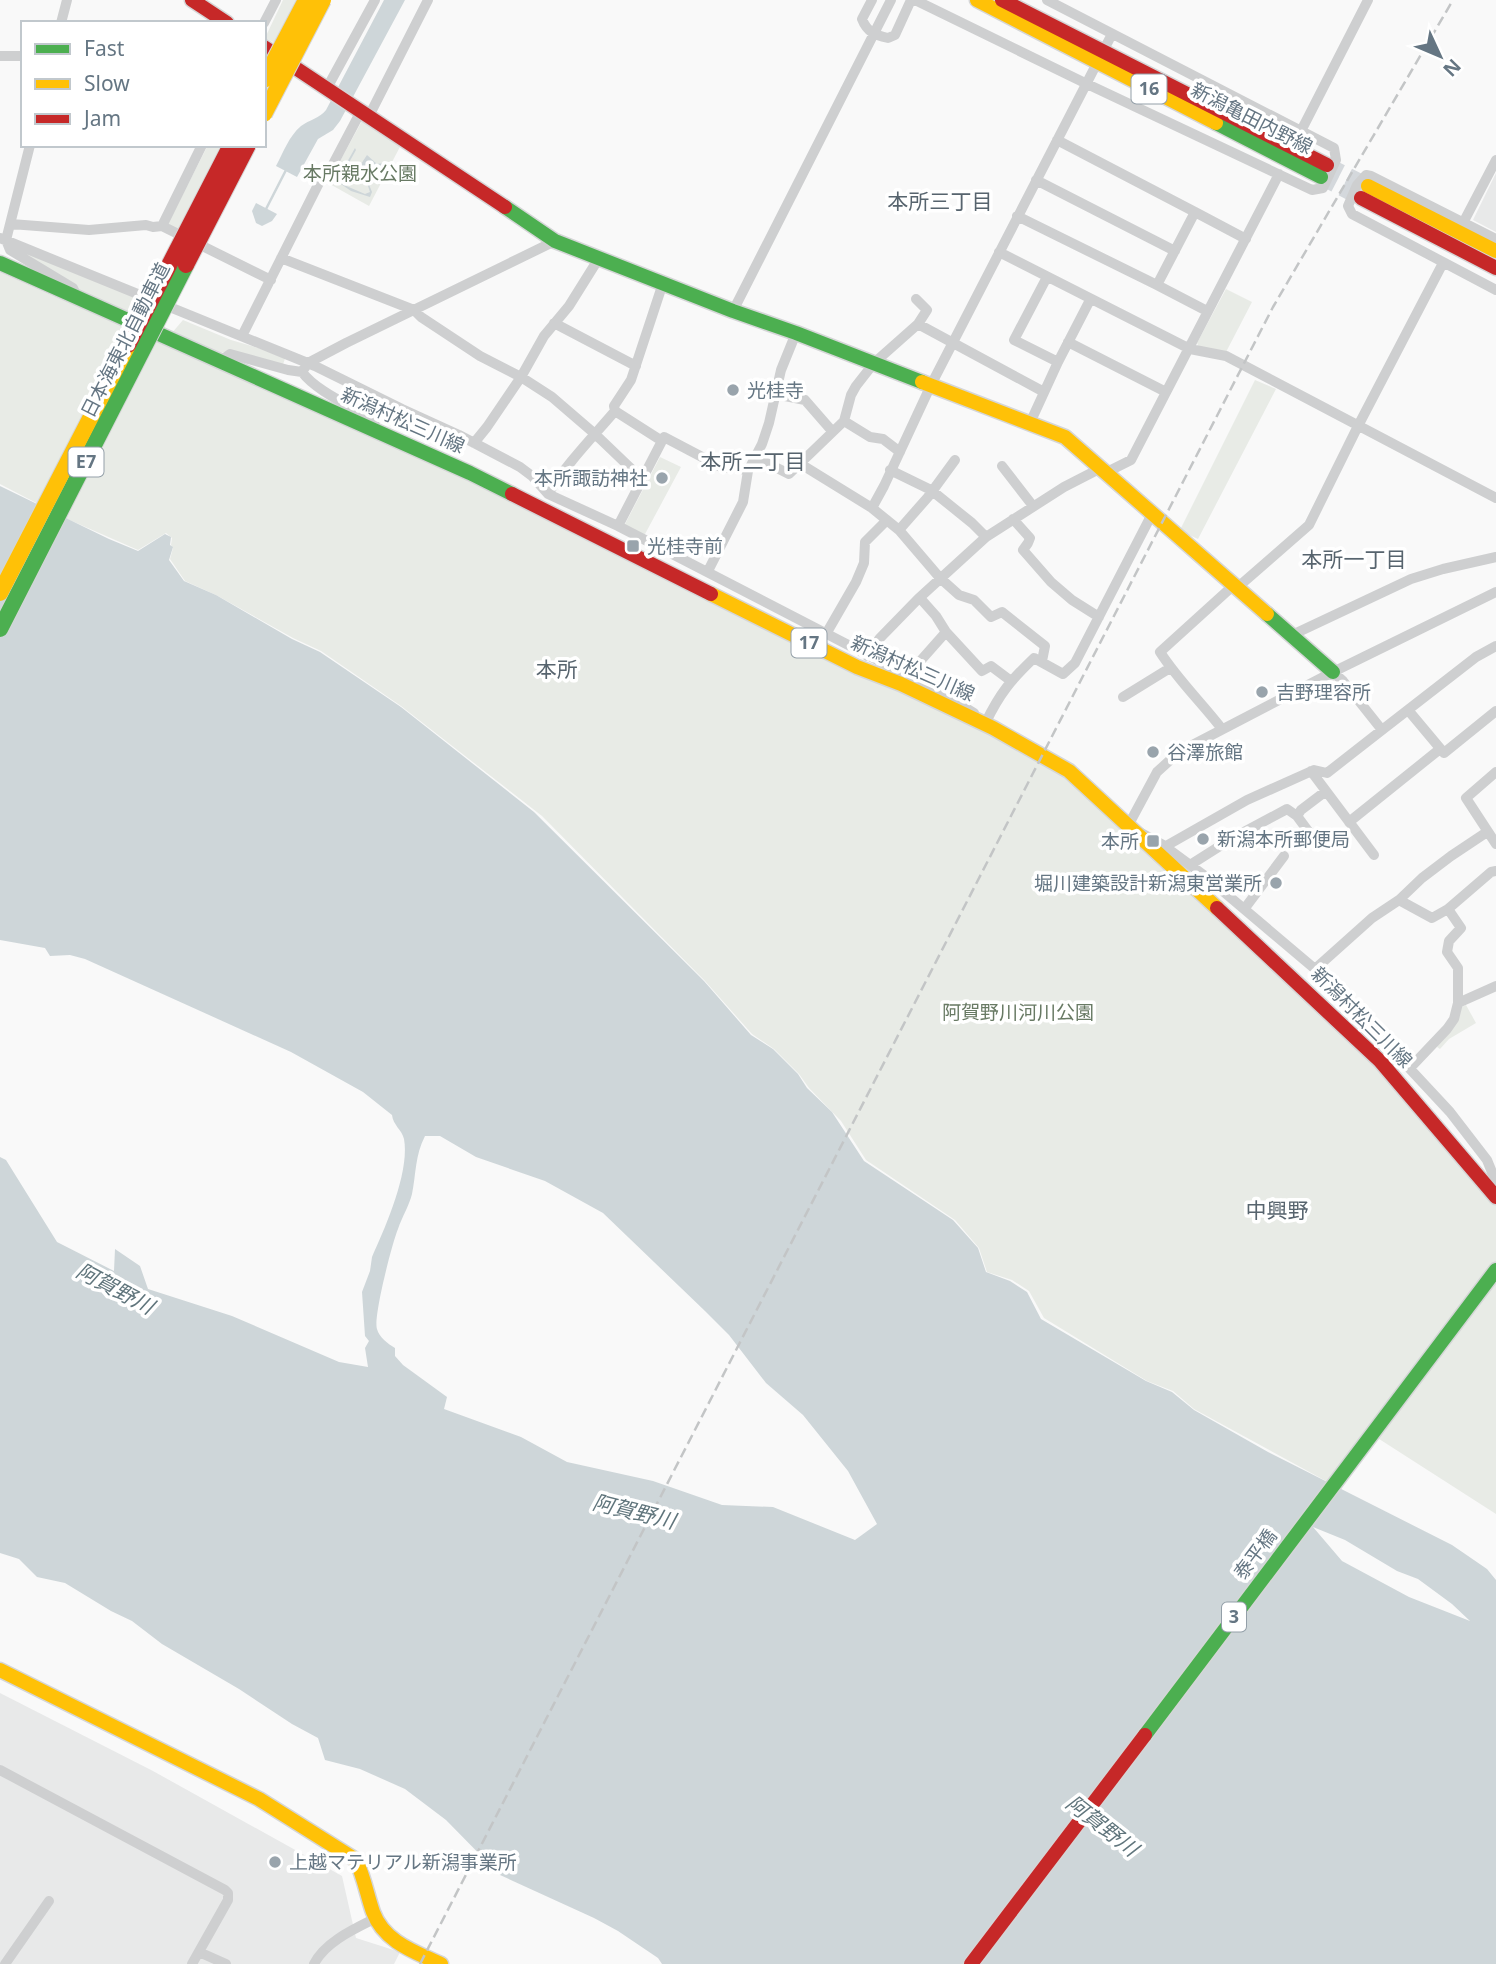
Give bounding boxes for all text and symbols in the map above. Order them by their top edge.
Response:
legend [21,21,266,147]
north arrow [1405,21,1475,91]
text: Fast [84,34,125,62]
text: N [1438,53,1467,82]
text: Slow [84,69,130,97]
road number: 16 [1132,74,1166,104]
street label: 新潟亀田内野線 [1187,76,1317,160]
text: Jam [82,104,121,132]
park label: 本所親水公園 [303,160,417,186]
district label: 本所三丁目 [888,187,993,215]
street label: 日本海東北自動車道 [75,258,175,422]
place label: 光桂寺 [747,377,804,403]
street label: 新潟村松三川線 [337,381,469,459]
marker: 光桂寺 [725,382,741,398]
district label: 本所二丁目 [701,447,806,475]
road number: E7 [68,448,104,476]
place label: 本所諏訪神社 [534,465,648,491]
marker: 本所諏訪神社 [654,470,670,486]
place label: 光桂寺前 [647,533,723,559]
marker: 光桂寺前 [625,538,641,554]
district label: 本所一丁目 [1302,545,1407,573]
road number: 17 [792,628,826,658]
street label: 新潟村松三川線 [847,629,979,707]
district label: 本所 [536,655,578,683]
place label: 吉野理容所 [1276,679,1371,705]
marker: 吉野理容所 [1254,684,1270,700]
place label: 谷澤旅館 [1167,739,1243,765]
marker: 谷澤旅館 [1145,744,1161,760]
place label: 新潟本所郵便局 [1217,826,1350,852]
place label: 本所 [1101,828,1139,854]
marker: 新潟本所郵便局 [1195,831,1211,847]
marker: 本所 [1145,833,1161,849]
place label: 堀川建築設計新潟東営業所 [1034,870,1262,896]
marker: 堀川建築設計新潟東営業所 [1268,875,1284,891]
street label: 新潟村松三川線 [1306,961,1418,1073]
park label: 阿賀野川河川公園 [942,999,1094,1025]
district label: 中興野 [1246,1196,1309,1224]
water label: 阿賀野川 [72,1256,161,1321]
water label: 阿賀野川 [590,1487,680,1535]
street label: 泰平橋 [1227,1523,1283,1585]
road number: 3 [1222,1602,1246,1632]
water label: 阿賀野川 [1061,1788,1146,1863]
place label: 上越マテリアル新潟事業所 [289,1849,517,1875]
marker: 上越マテリアル新潟事業所 [267,1854,283,1870]

